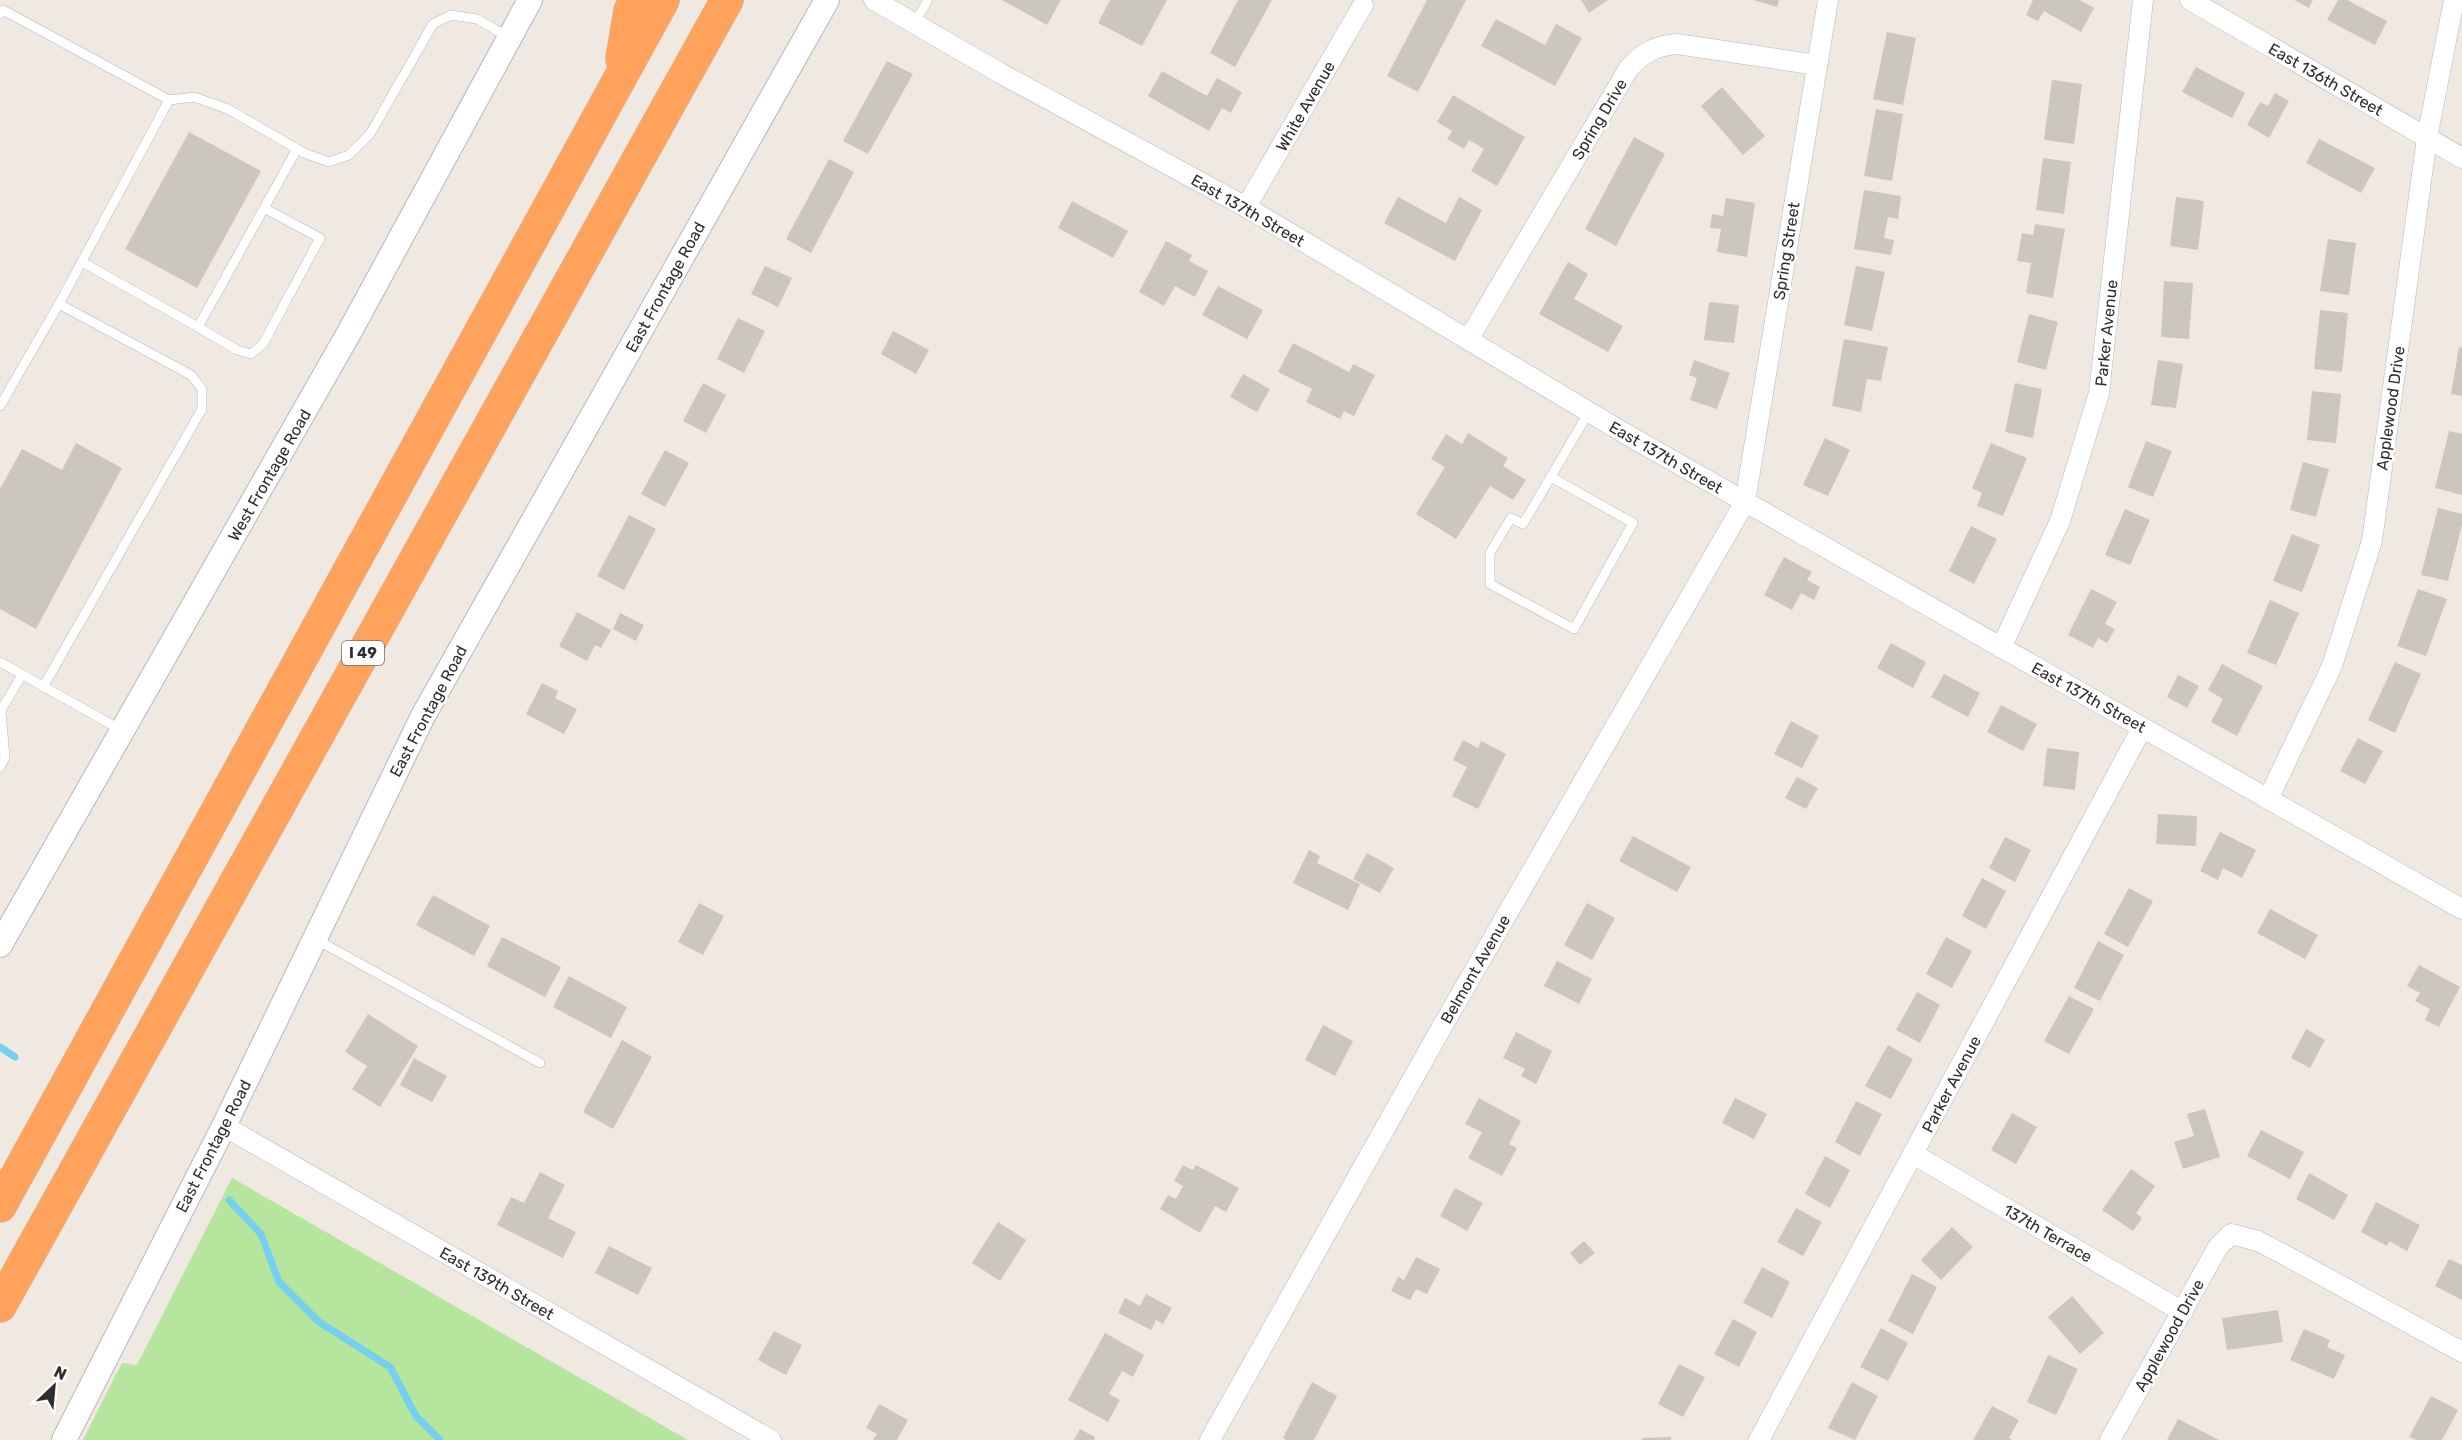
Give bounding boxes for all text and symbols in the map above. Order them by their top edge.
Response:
street label: East 136th Street [2265,39,2386,120]
street label: White Avenue [1272,58,1339,155]
street label: Spring Drive [1568,75,1631,163]
street label: East 137th Street [1188,170,1308,251]
street label: Spring Street [1769,201,1804,301]
street label: East Frontage Road [622,219,709,356]
street label: Parker Avenue [2091,279,2122,387]
street label: Applewood Drive [2372,345,2409,471]
street label: West Frontage Road [224,406,315,545]
street label: East 137th Street [1606,417,1726,498]
road number: I 49 [342,641,384,665]
street label: East Frontage Road [386,642,471,780]
street label: East 137th Street [2028,658,2149,737]
street label: Belmont Avenue [1437,912,1514,1027]
street label: Parker Avenue [1918,1032,1985,1136]
street label: East Frontage Road [172,1077,255,1216]
street label: 137th Terrace [2000,1200,2096,1267]
street label: East 139th Street [436,1243,557,1324]
street label: Applewood Drive [2131,1276,2208,1395]
north arrow [24,1356,84,1416]
text: N [51,1362,70,1384]

